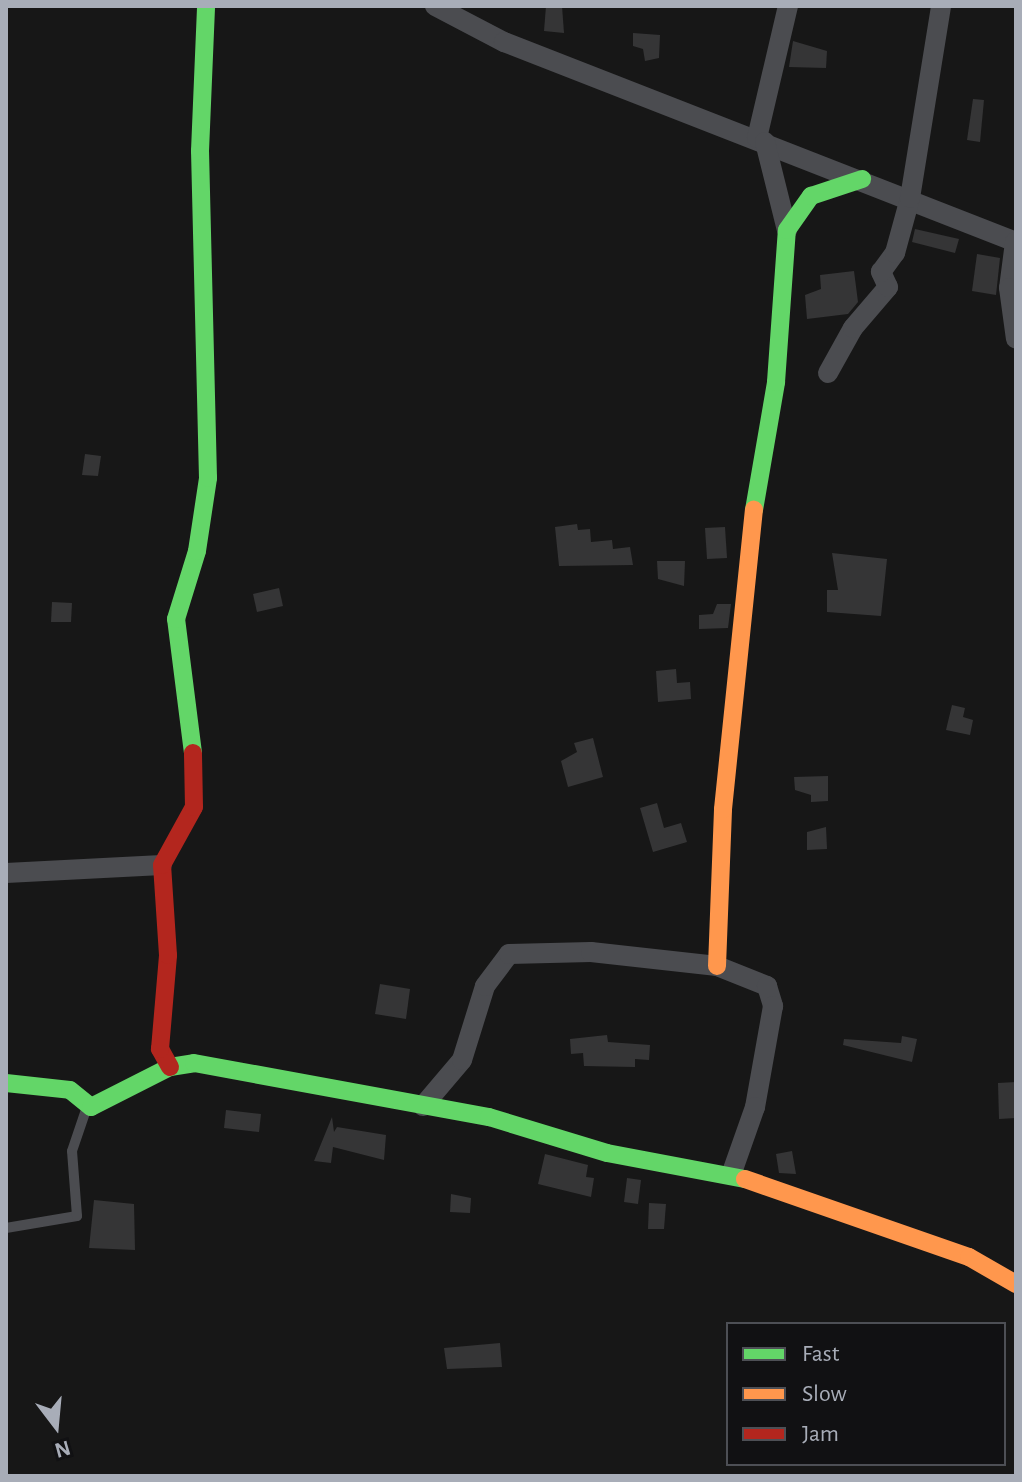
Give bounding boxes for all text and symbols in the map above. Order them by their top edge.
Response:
legend [726,1322,1006,1466]
text: Fast [802,1342,839,1366]
text: Slow [802,1382,847,1406]
north arrow [16,1386,96,1466]
text: Jam [802,1422,839,1446]
text: N [52,1436,73,1462]

